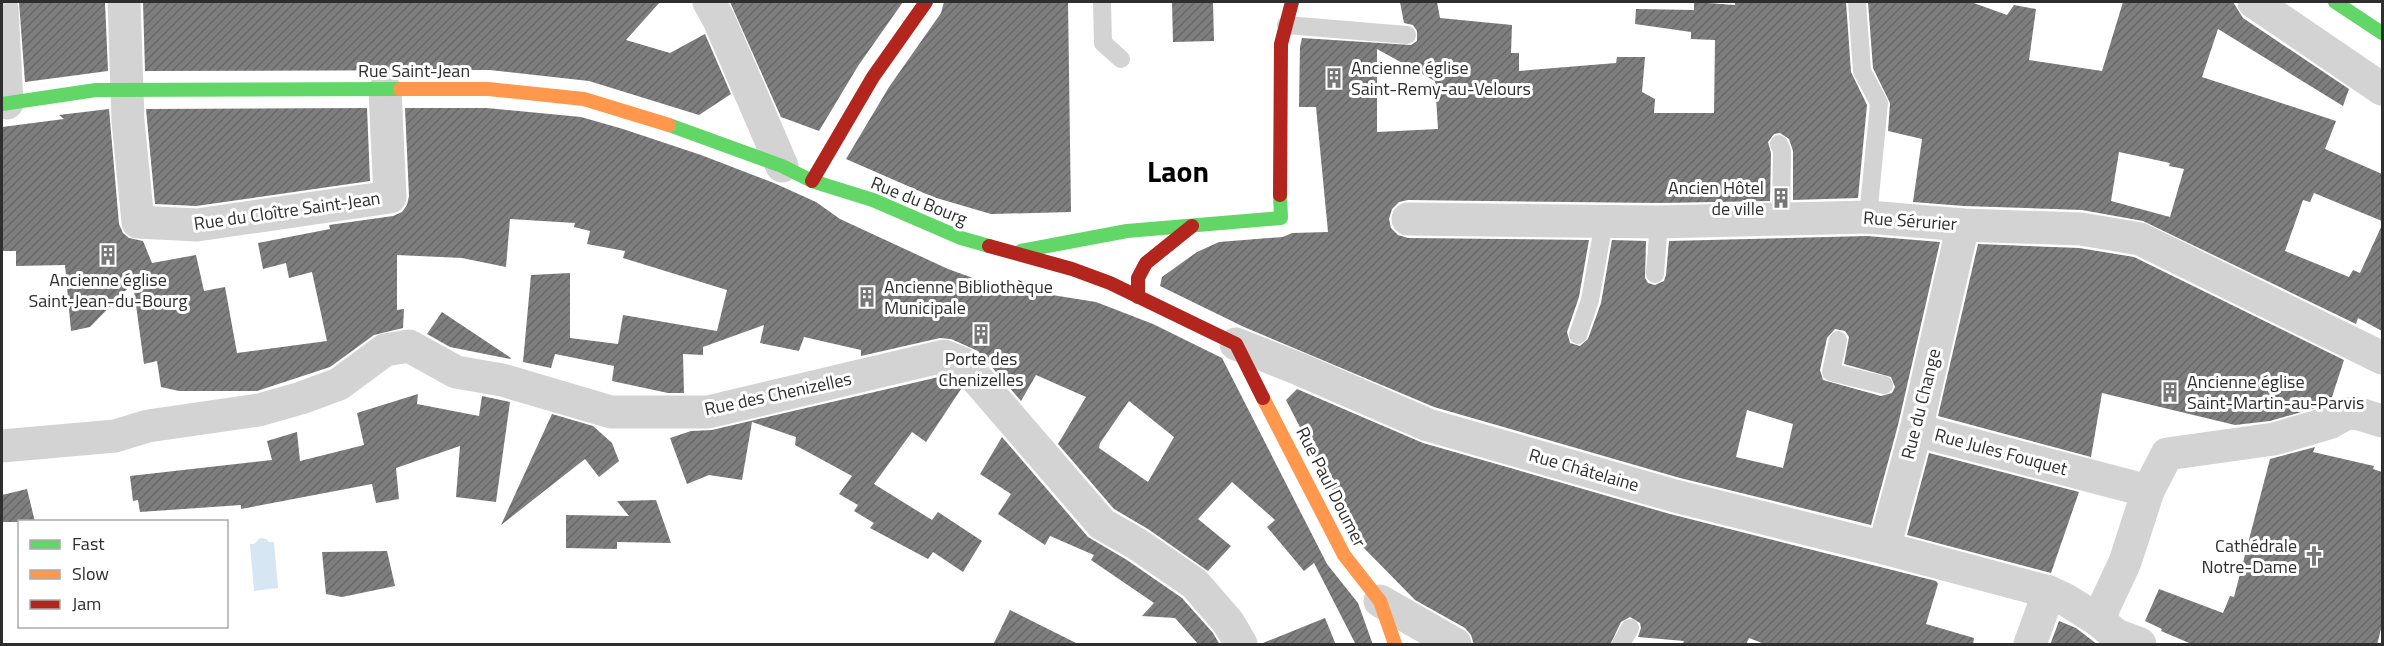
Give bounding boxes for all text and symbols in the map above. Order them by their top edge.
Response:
place label: Ancienne église Saint-Remy-au-Velours [1351,54,1531,102]
street label: Rue Saint-Jean [358,57,470,84]
building icon: Ancienne église Saint-Remy-au-Velours [1322,66,1346,90]
district label: Laon [1147,148,1209,194]
street label: Rue du Bourg [867,169,972,232]
place label: Ancien Hôtel de ville [1668,174,1764,222]
street label: Rue du Cloître Saint-Jean [192,184,382,237]
building icon: Ancien Hôtel de ville [1769,186,1793,210]
street label: Rue Sérurier [1862,204,1958,237]
building icon: Ancienne église Saint-Jean-du-Bourg [96,243,120,267]
place label: Ancienne église Saint-Jean-du-Bourg [29,266,187,314]
place label: Ancienne Bibliothèque Municipale [884,273,1053,321]
building icon: Ancienne Bibliothèque Municipale [855,285,879,309]
building icon: Porte des Chenizelles [969,322,993,346]
place label: Porte des Chenizelles [938,345,1024,393]
street label: Rue du Change [1894,346,1947,462]
street label: Rue des Chenizelles [702,365,854,422]
place label: Ancienne église Saint-Martin-au-Parvis [2187,368,2364,416]
building icon: Ancienne église Saint-Martin-au-Parvis [2158,380,2182,404]
street label: Rue Jules Fouquet [1932,421,2071,482]
street label: Rue Paul Doumer [1289,422,1373,552]
street label: Rue Châtelaine [1526,441,1642,498]
legend [18,520,228,628]
text: Fast [72,530,105,557]
place label: Cathédrale Notre-Dame [2201,532,2297,580]
church icon: Cathédrale Notre-Dame [2302,544,2326,568]
text: Slow [72,560,109,587]
text: Jam [72,590,101,617]

